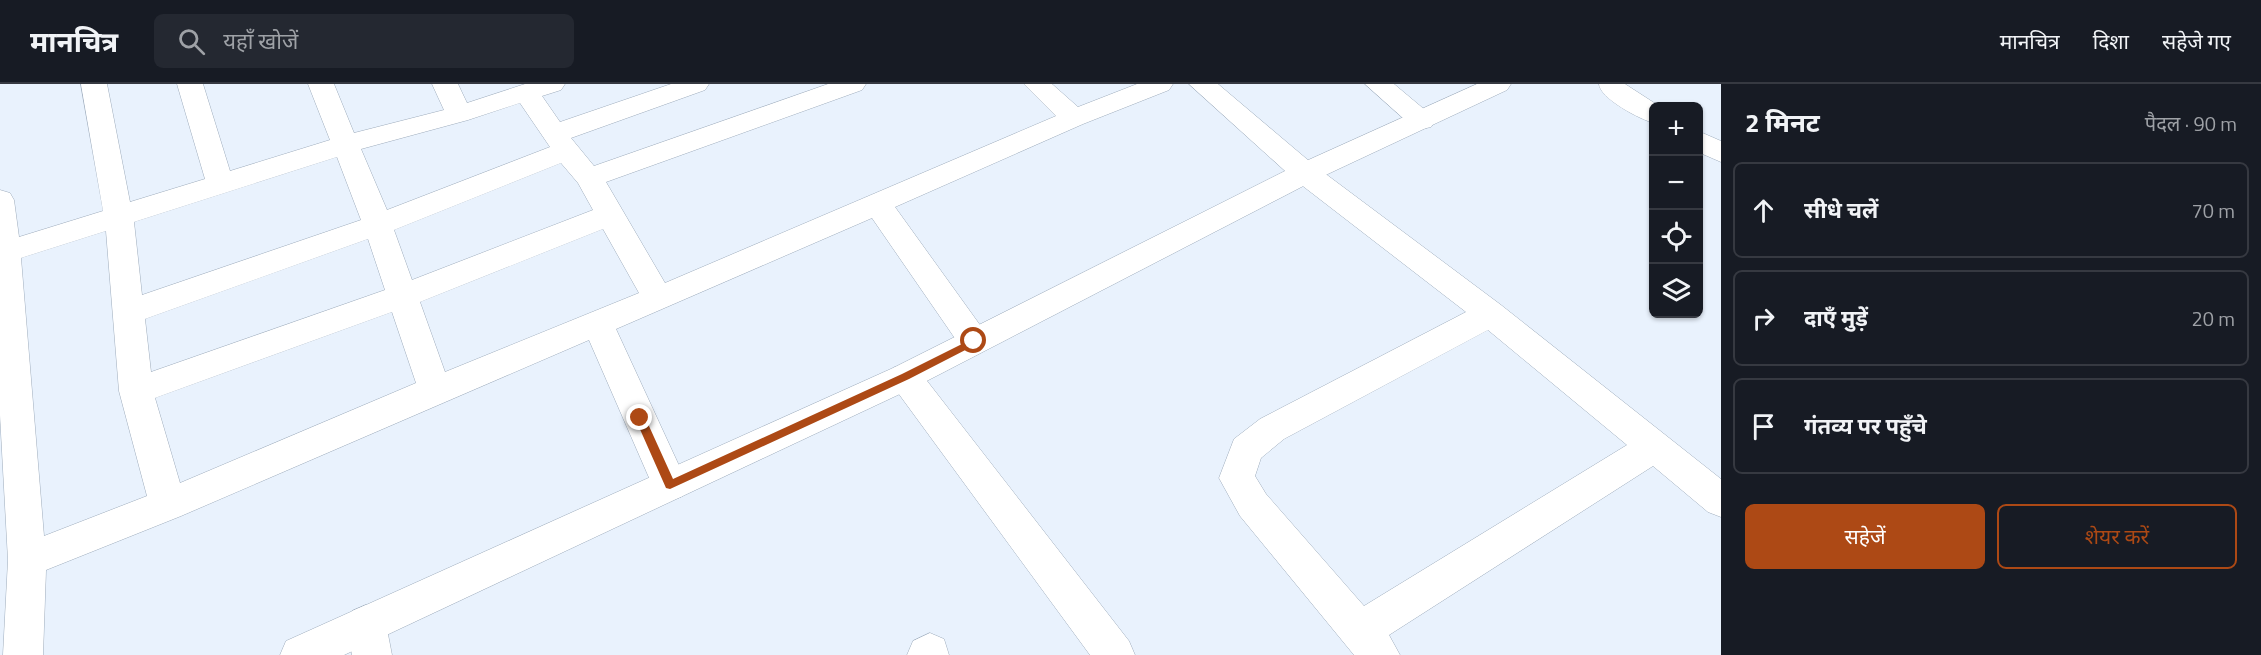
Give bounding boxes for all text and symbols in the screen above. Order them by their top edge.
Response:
search box [154,14,574,68]
text: मानचित्र [30,20,118,63]
text: यहाँ खोजें [223,24,298,58]
icon: search [175,25,208,58]
text: मानचित्र [2000,25,2060,57]
text: दिशा [2093,25,2129,57]
text: सहेजे गए [2162,25,2231,57]
map controls [1649,102,1703,318]
button: + [1649,102,1703,156]
text: 2 मिनट [1745,103,1820,142]
text: पैदल · 90 m [2145,108,2237,139]
button: − [1649,156,1703,210]
text: सीधे चलें [1804,193,1878,227]
icon: ahead [1747,194,1780,227]
text: 70 m [2191,195,2235,226]
button: locate [1649,210,1703,264]
button: layers [1649,264,1703,318]
text: दाएँ मुड़ें [1804,301,1868,335]
icon: right [1747,302,1780,335]
text: 20 m [2191,303,2235,334]
route start [960,327,986,353]
route end [626,404,652,430]
text: गंतव्य पर पहुँचे [1804,409,1927,443]
icon: arrive [1747,410,1780,443]
button: सहेजें [1745,504,1985,569]
button: शेयर करें [1997,504,2237,569]

